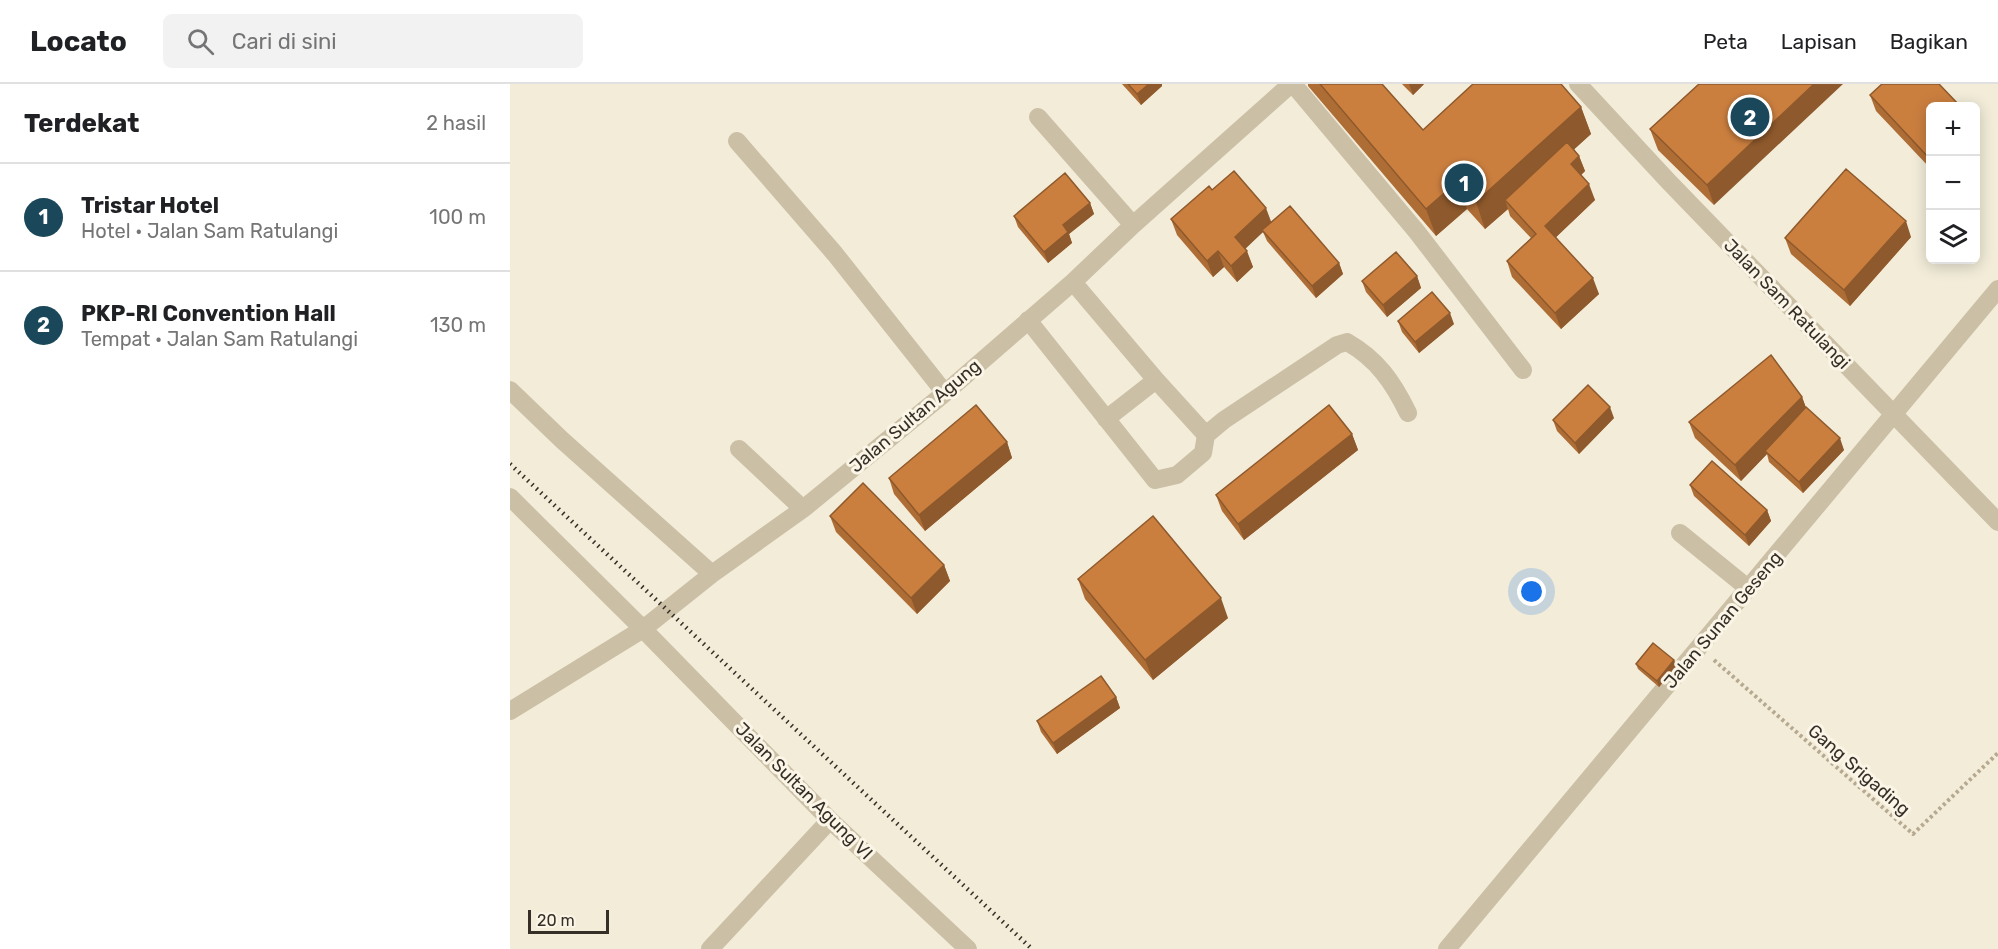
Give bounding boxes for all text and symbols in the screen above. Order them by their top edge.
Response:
search box [163,14,583,68]
text: Locato [30,25,127,58]
icon: search [184,25,217,58]
text: Cari di sini [232,28,337,55]
text: Peta [1703,29,1748,54]
text: Lapisan [1781,29,1857,54]
text: Bagikan [1890,29,1968,54]
pin: 2 [1730,94,1770,140]
map controls [1926,102,1980,264]
button: + [1926,102,1980,156]
text: Terdekat [24,108,139,139]
text: 2 hasil [426,111,486,135]
button: − [1926,156,1980,210]
pin: 1 [1444,160,1484,206]
text: Tristar Hotel [81,192,219,219]
text: 1 [39,205,48,229]
text: 100 m [429,205,486,229]
button: layers [1926,210,1980,264]
text: Hotel · Jalan Sam Ratulangi [81,219,338,243]
street label: Jalan Sam Ratulangi [1719,234,1855,374]
text: PKP-RI Convention Hall [81,300,336,327]
text: 2 [37,313,50,337]
text: 130 m [430,313,486,337]
text: Tempat · Jalan Sam Ratulangi [81,327,358,351]
street label: Jalan Sultan Agung [845,355,985,477]
street label: Jalan Sunan Geseng [1659,547,1787,693]
your location [1517,577,1546,606]
street label: Jalan Sultan Agung VI [731,718,877,864]
street label: Gang Srigading [1803,720,1915,820]
scale bar [528,907,609,934]
text: 20 m [537,911,575,930]

